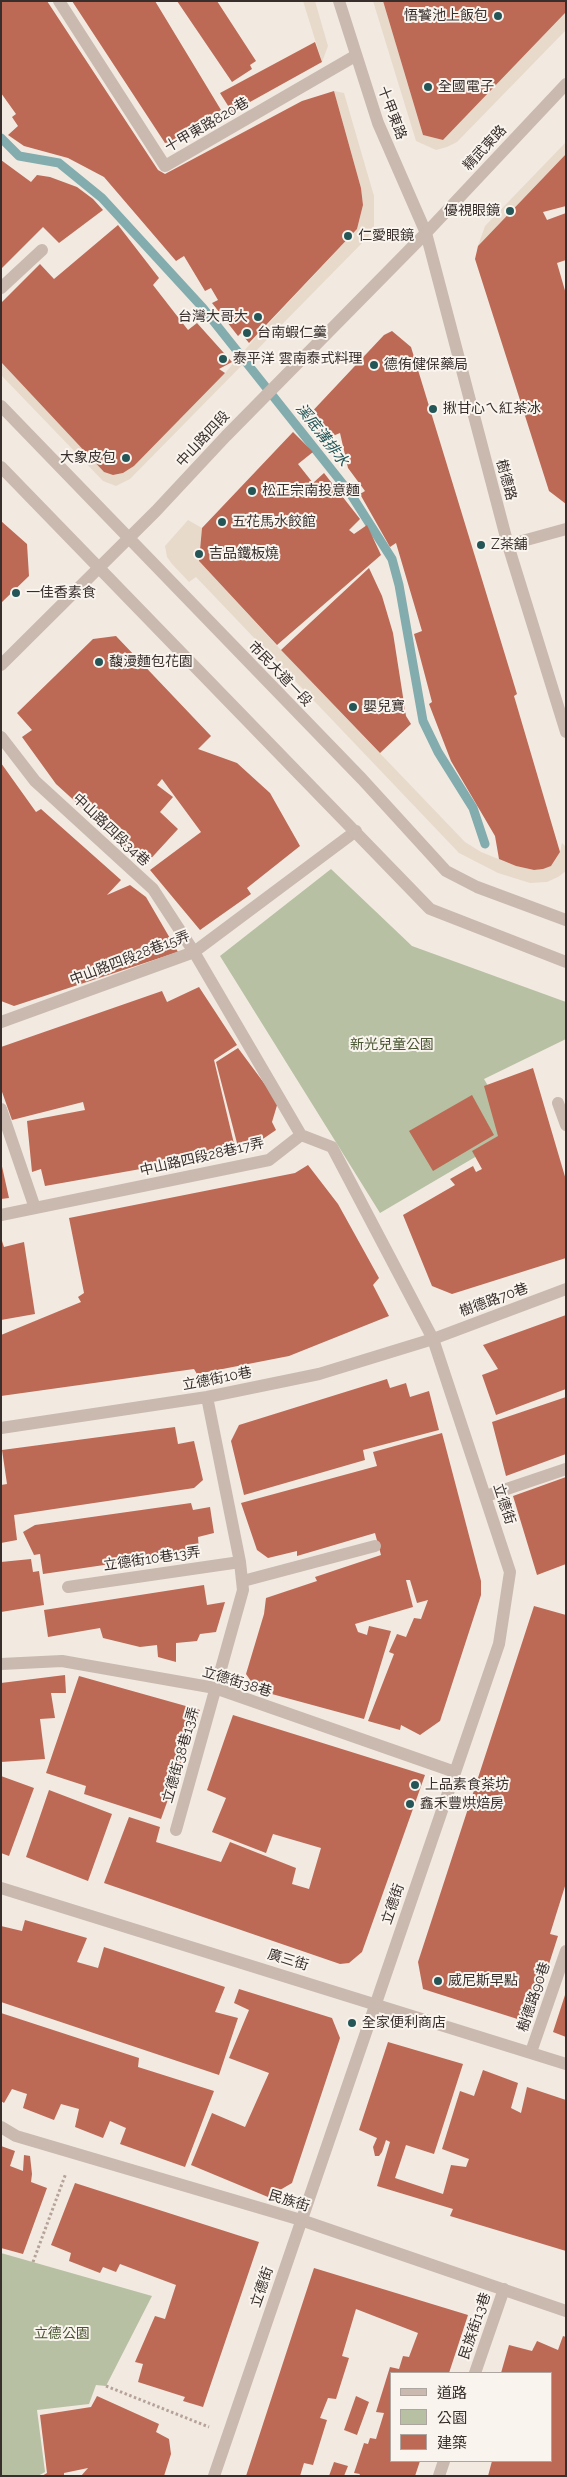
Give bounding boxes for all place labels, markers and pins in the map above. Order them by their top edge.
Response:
place label: 悟饕池上飯包 [404,8,488,24]
marker: 悟饕池上飯包 [492,10,504,22]
place label: 全國電子 [438,79,494,95]
marker: 全國電子 [422,81,434,93]
place label: 優視眼鏡 [444,203,500,219]
marker: 優視眼鏡 [504,205,516,217]
place label: 仁愛眼鏡 [358,228,414,244]
marker: 仁愛眼鏡 [342,230,354,242]
place label: 台灣大哥大 [178,309,248,325]
marker: 台灣大哥大 [252,311,264,323]
place label: 台南蝦仁羹 [257,325,327,341]
marker: 台南蝦仁羹 [241,327,253,339]
place label: 泰平洋 雲南泰式料理 [233,351,363,367]
marker: 泰平洋 雲南泰式料理 [217,353,229,365]
place label: 德侑健保藥局 [384,357,468,373]
marker: 德侑健保藥局 [368,359,380,371]
place label: 揪甘心ㄟ紅茶冰 [443,401,541,417]
marker: 揪甘心ㄟ紅茶冰 [427,403,439,415]
place label: 大象皮包 [60,450,116,466]
marker: 大象皮包 [120,452,132,464]
place label: 松正宗南投意麵 [262,483,360,499]
marker: 松正宗南投意麵 [246,485,258,497]
place label: 五花馬水餃館 [232,514,316,530]
marker: 五花馬水餃館 [216,516,228,528]
place label: Z茶舖 [491,537,528,553]
marker: Z茶舖 [475,539,487,551]
place label: 吉品鐵板燒 [209,546,279,562]
marker: 吉品鐵板燒 [193,548,205,560]
place label: 一佳香素食 [26,585,96,601]
marker: 一佳香素食 [10,587,22,599]
place label: 馥漫麵包花園 [109,654,193,670]
marker: 馥漫麵包花園 [93,656,105,668]
place label: 嬰兒寶 [363,699,405,715]
marker: 嬰兒寶 [347,701,359,713]
place label: 上品素食茶坊 [425,1777,509,1793]
marker: 上品素食茶坊 [409,1779,421,1791]
place label: 鑫禾豐烘焙房 [420,1796,504,1812]
marker: 鑫禾豐烘焙房 [404,1798,416,1810]
place label: 威尼斯早點 [448,1973,518,1989]
marker: 威尼斯早點 [432,1975,444,1987]
place label: 全家便利商店 [362,2015,446,2031]
marker: 全家便利商店 [346,2017,358,2029]

